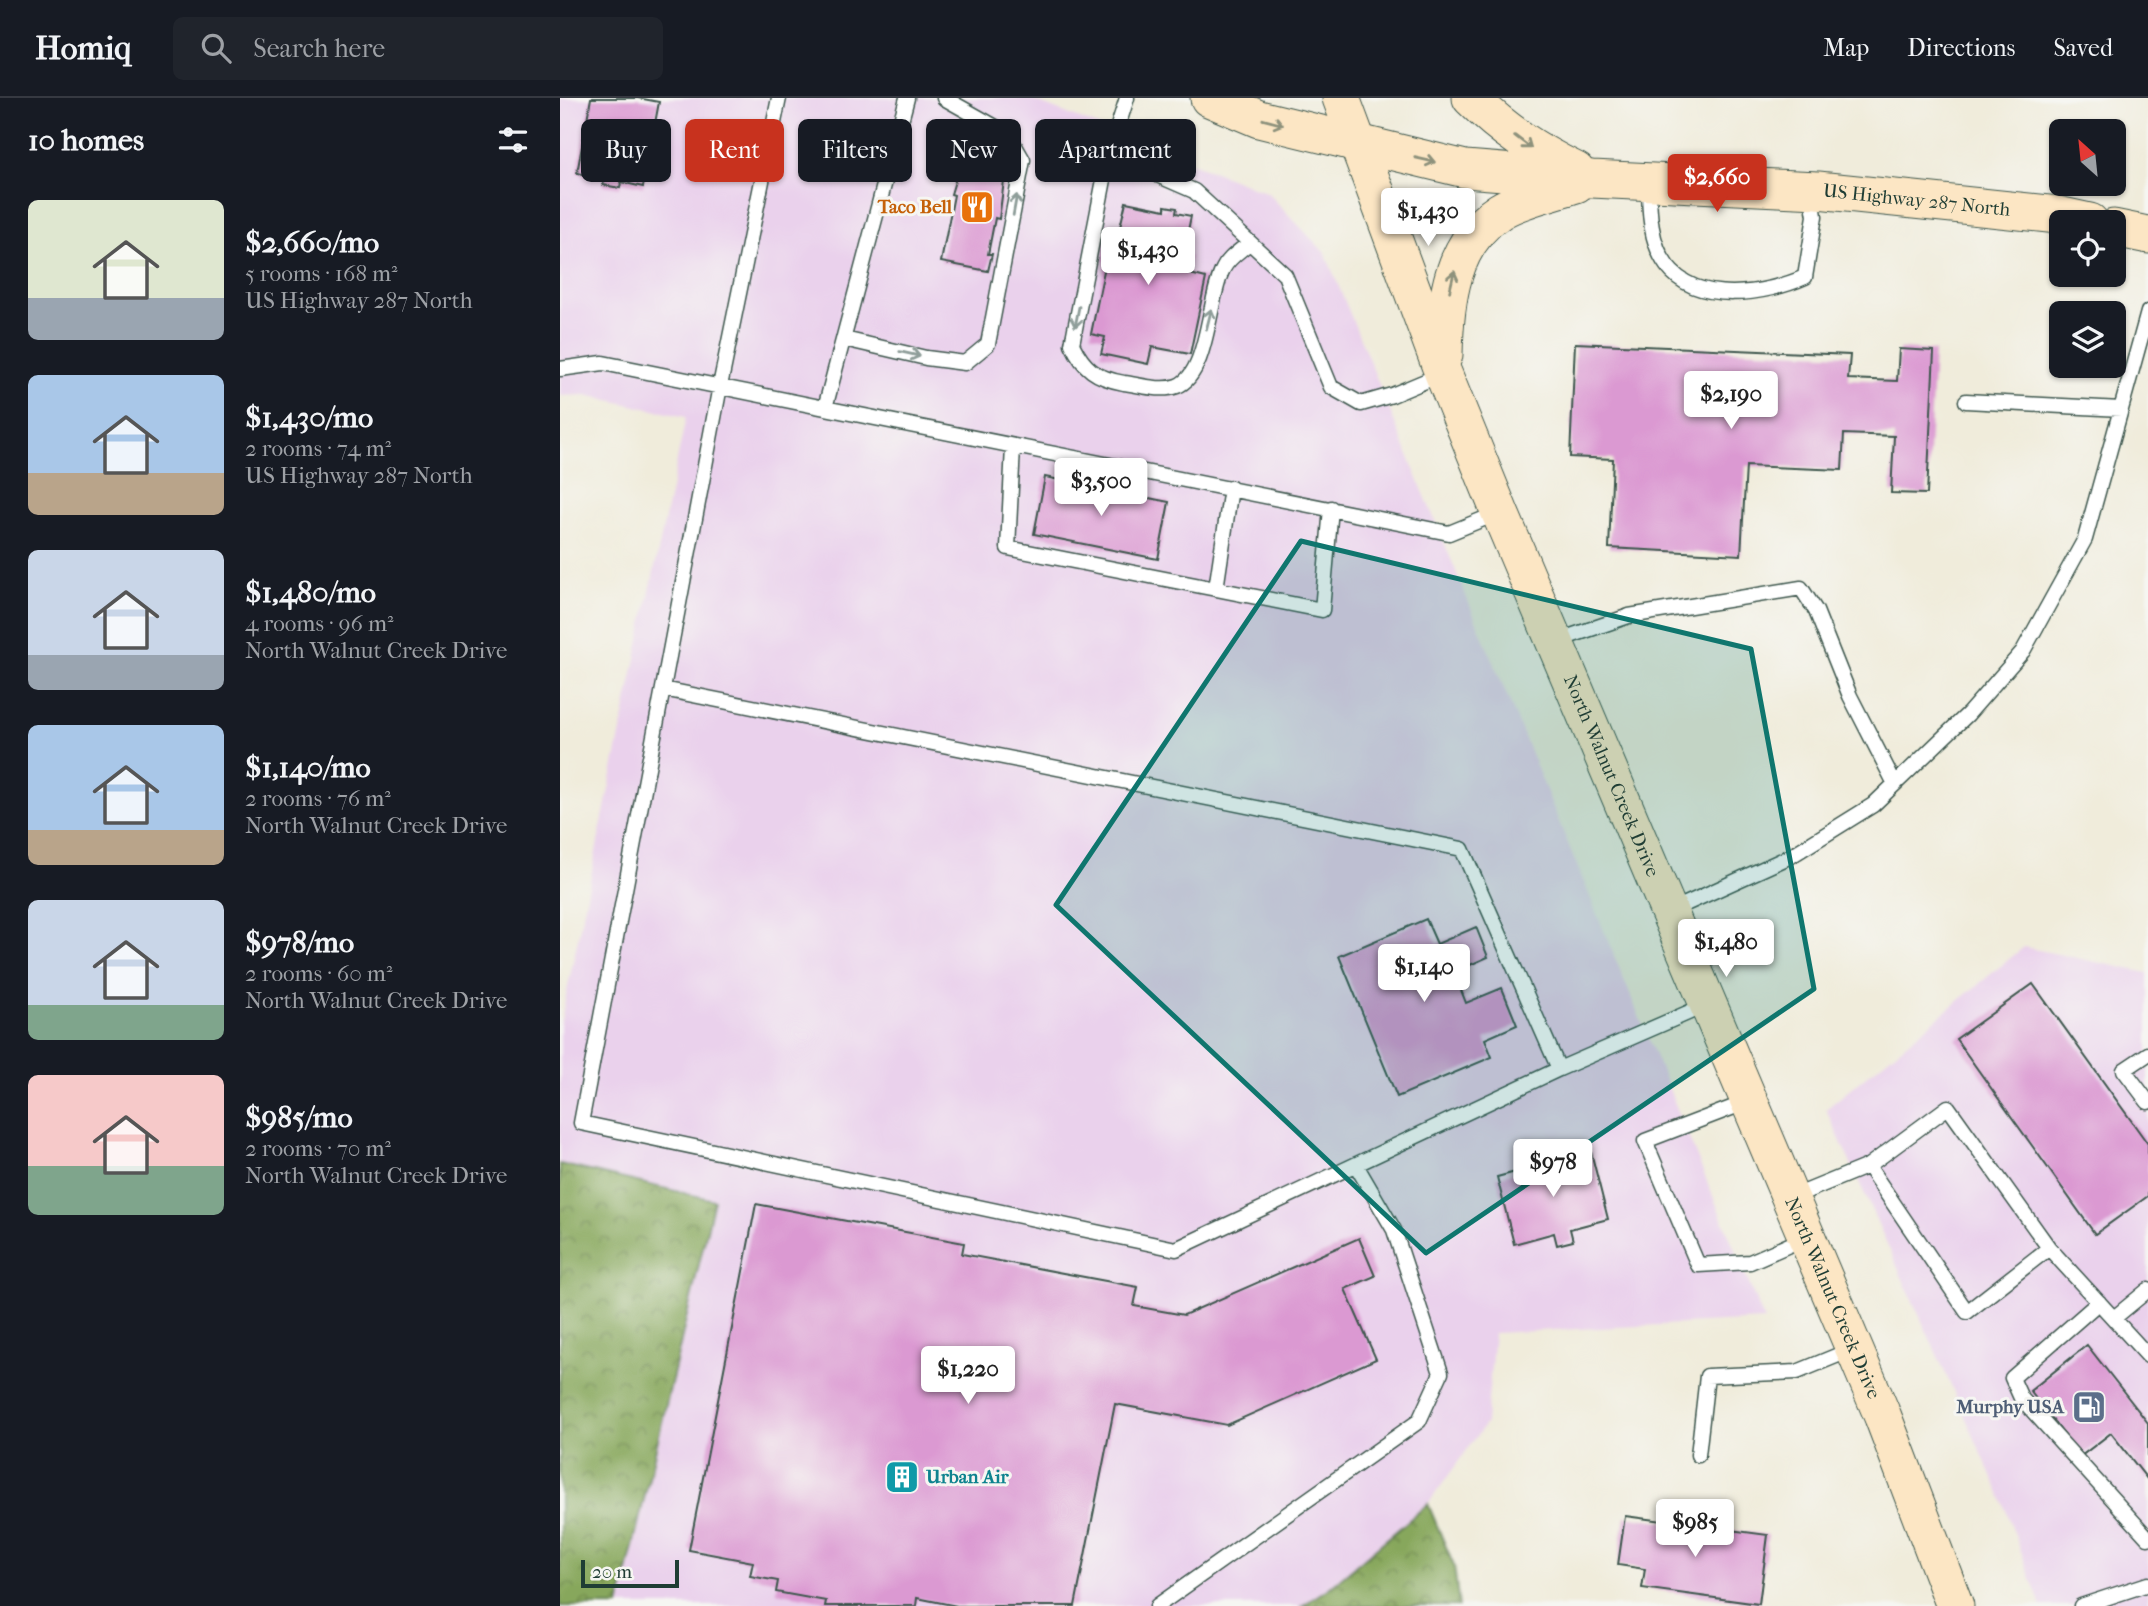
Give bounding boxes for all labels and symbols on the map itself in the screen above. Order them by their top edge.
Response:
one-way arrow [1261,116,1284,129]
north arrow [2049,119,2126,196]
one-way arrow [1513,135,1532,150]
one-way arrow [1413,153,1436,167]
pin: $2,660 [1660,155,1774,214]
street label: US Highway 287 North [1822,180,2012,221]
restaurant icon: Taco Bell [958,188,996,226]
pin: $1,430 [1371,188,1485,248]
one-way arrow [1009,194,1022,217]
place label: Taco Bell [877,196,953,218]
pin: $1,430 [1091,228,1205,287]
one-way arrow [1445,270,1459,293]
one-way arrow [1070,306,1084,328]
one-way arrow [1203,308,1216,331]
one-way arrow [898,348,921,361]
pin: $2,190 [1674,372,1788,431]
pin: $3,500 [1044,458,1158,518]
street label: North Walnut Creek Drive [1559,672,1664,880]
pin: $1,480 [1669,920,1783,979]
pin: $1,140 [1367,944,1481,1004]
pin: $978 [1512,1140,1594,1199]
street label: North Walnut Creek Drive [1780,1194,1885,1402]
pin: $1,220 [911,1346,1025,1406]
fuel station icon: Murphy USA [2070,1388,2108,1426]
place label: Murphy USA [1955,1396,2065,1418]
building icon: Urban Air [883,1458,921,1496]
place label: Urban Air [925,1466,1010,1488]
pin: $985 [1654,1500,1736,1559]
scale bar [581,1557,679,1589]

